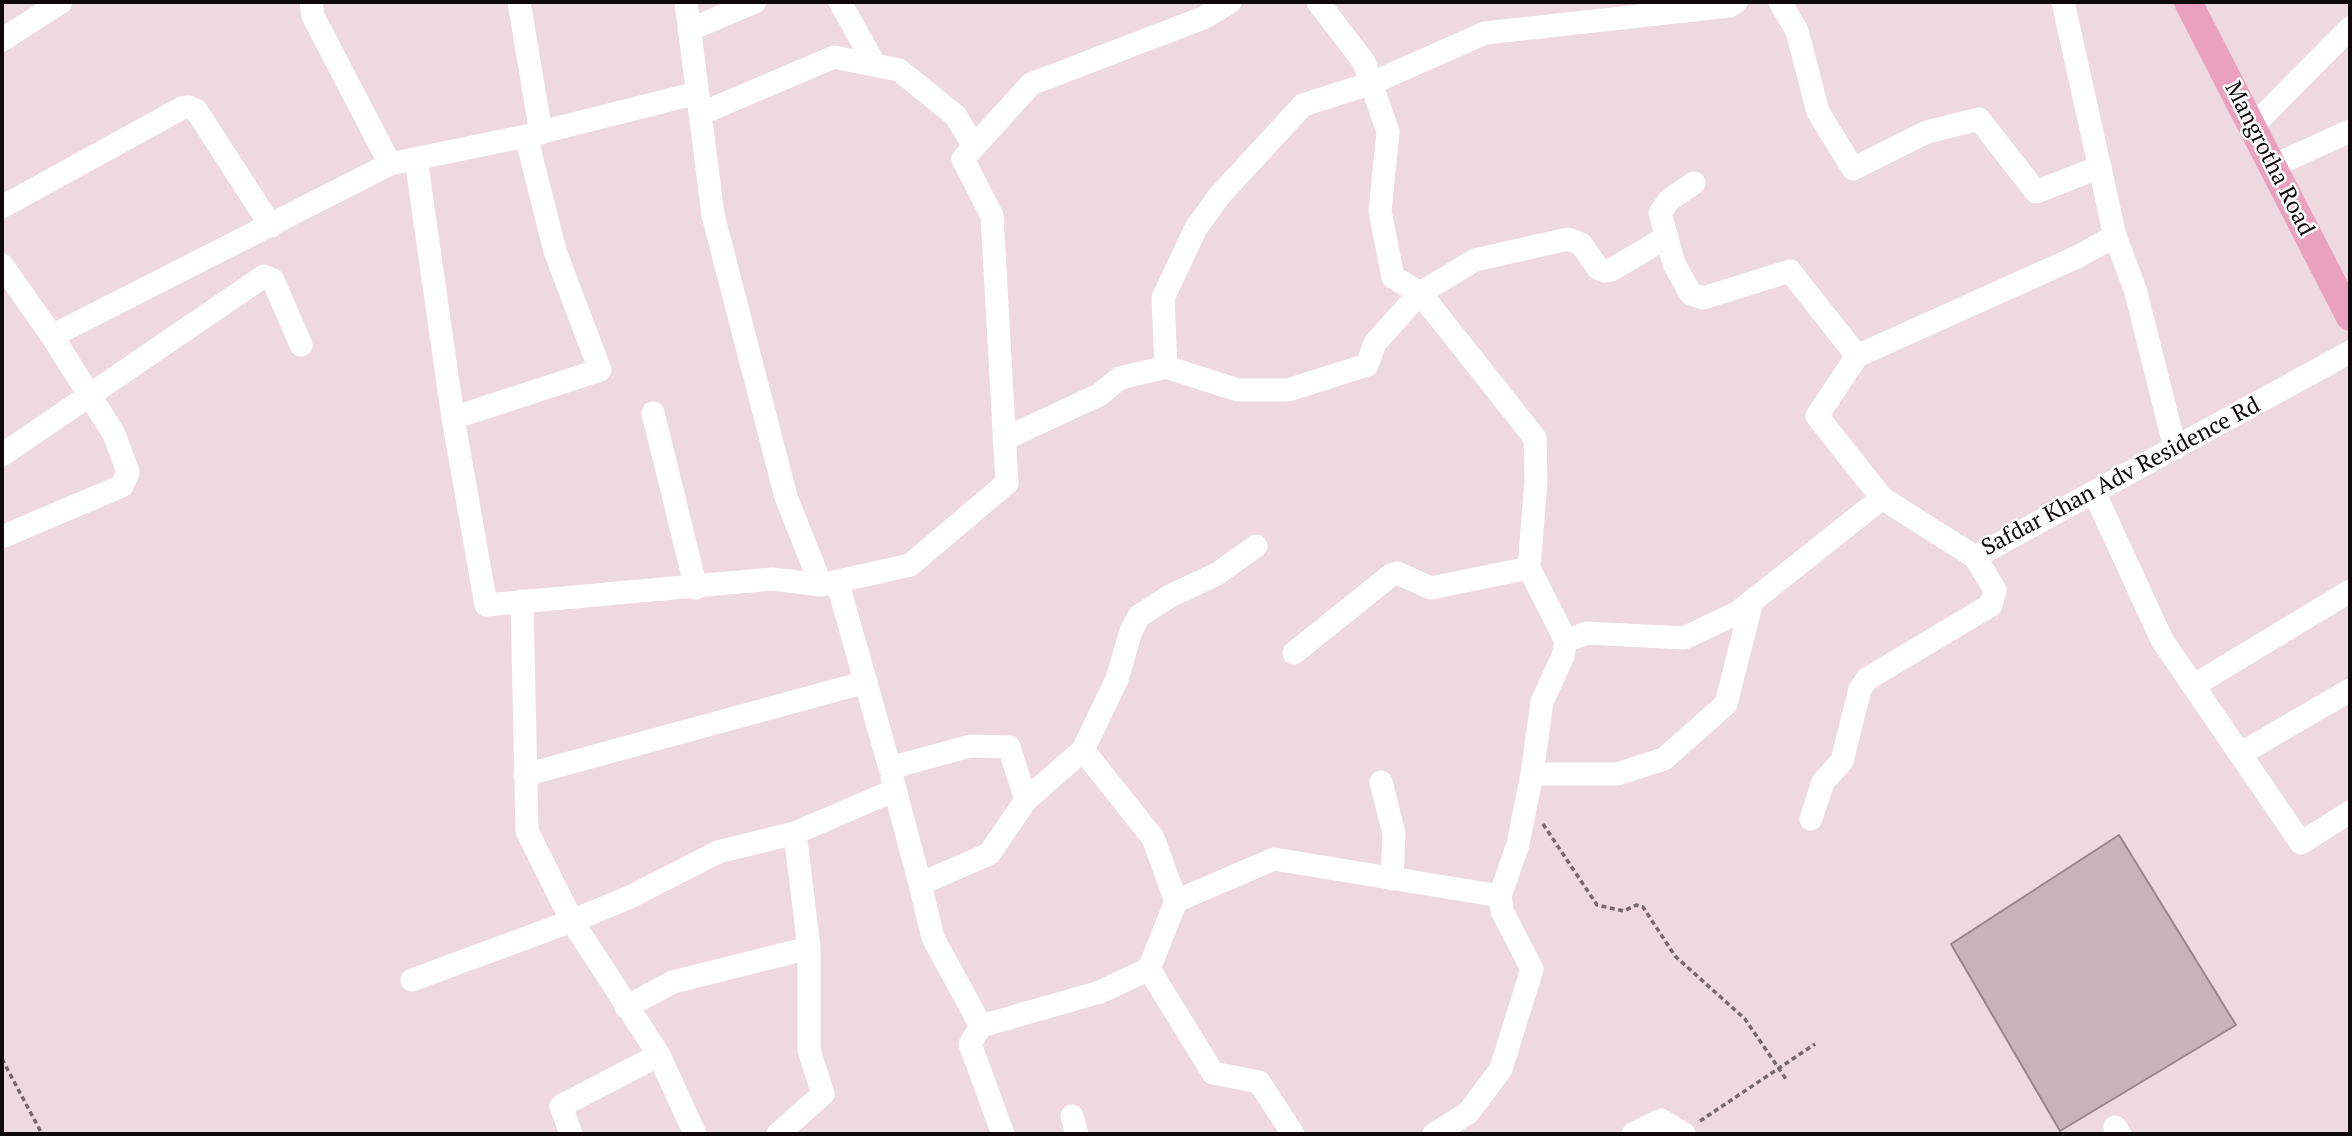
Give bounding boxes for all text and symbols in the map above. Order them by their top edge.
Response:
street label: Mangrotha Road [2218,77,2320,241]
street label: Safdar Khan Adv Residence Rd [1977,392,2265,562]

